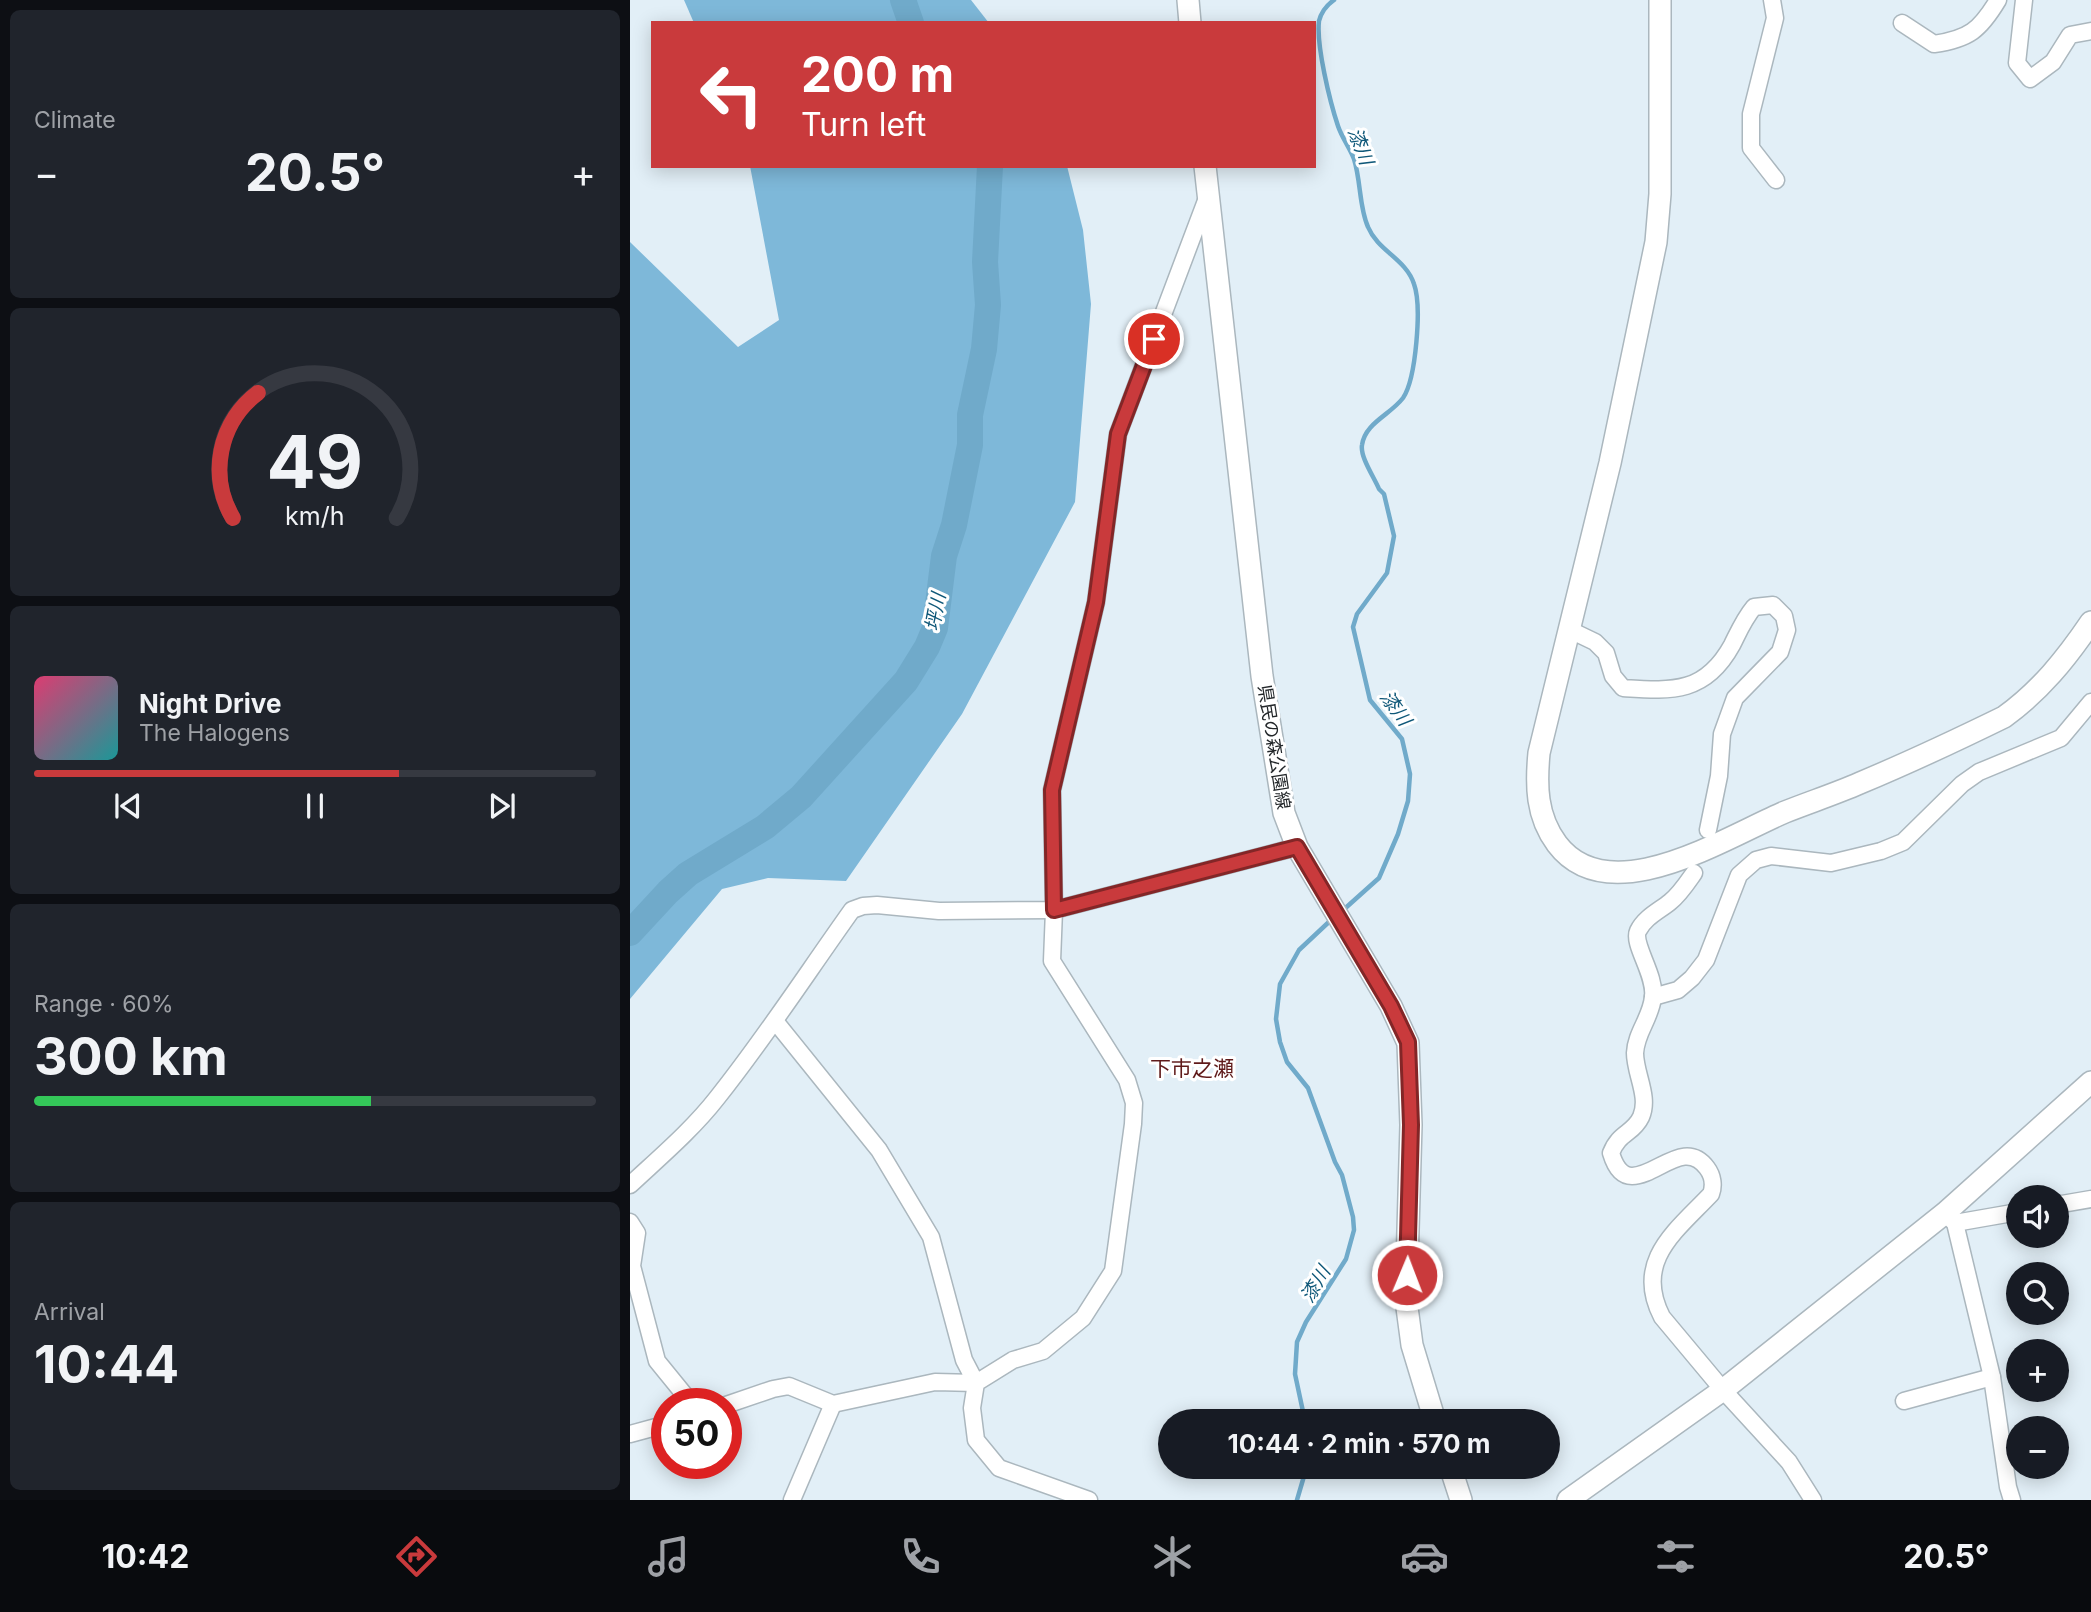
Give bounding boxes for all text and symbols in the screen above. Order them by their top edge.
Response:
text: 200 m [801,45,954,104]
icon: left [686,49,777,140]
text: Turn left [801,105,926,144]
text: Climate [34,106,116,134]
water label: 漆川 [1343,124,1379,170]
text: 20.5° [245,141,385,204]
text: − [34,150,59,196]
text: + [571,150,596,196]
pin [1124,309,1184,369]
icon: arrive [1135,320,1173,358]
text: 49 [267,417,363,506]
text: km/h [285,501,345,531]
water label: 坪川 [921,589,951,633]
street label: 県民の森公園線 [1254,683,1295,811]
water label: 漆川 [1375,686,1417,732]
text: Night Drive [139,688,281,719]
text: The Halogens [139,719,290,747]
icon: previous [109,787,147,825]
icon: pause [296,787,334,825]
icon: next [483,787,521,825]
text: Range · 60% [34,990,174,1018]
text: 300 km [34,1025,228,1088]
district label: 下市之瀬 [1150,1056,1234,1081]
map controls [2006,1185,2069,1479]
button: sound [2006,1185,2069,1248]
position arrow [1370,1238,1444,1312]
water label: 漆川 [1296,1260,1336,1306]
button: search [2006,1262,2069,1325]
text: Arrival [34,1298,105,1326]
text: 10:44 [34,1333,179,1396]
button: + [2006,1339,2069,1402]
speed limit sign: 50 [651,1388,742,1479]
button: − [2006,1416,2069,1479]
text: 10:44 · 2 min · 570 m [1228,1428,1490,1459]
icon: directions [392,1532,441,1581]
icon: music [644,1532,693,1581]
icon: phone [896,1532,945,1581]
icon: climate [1148,1532,1197,1581]
icon: car [1400,1532,1449,1581]
icon: filters [1651,1532,1700,1581]
text: 10:42 [101,1537,189,1576]
text: 20.5° [1903,1537,1990,1576]

